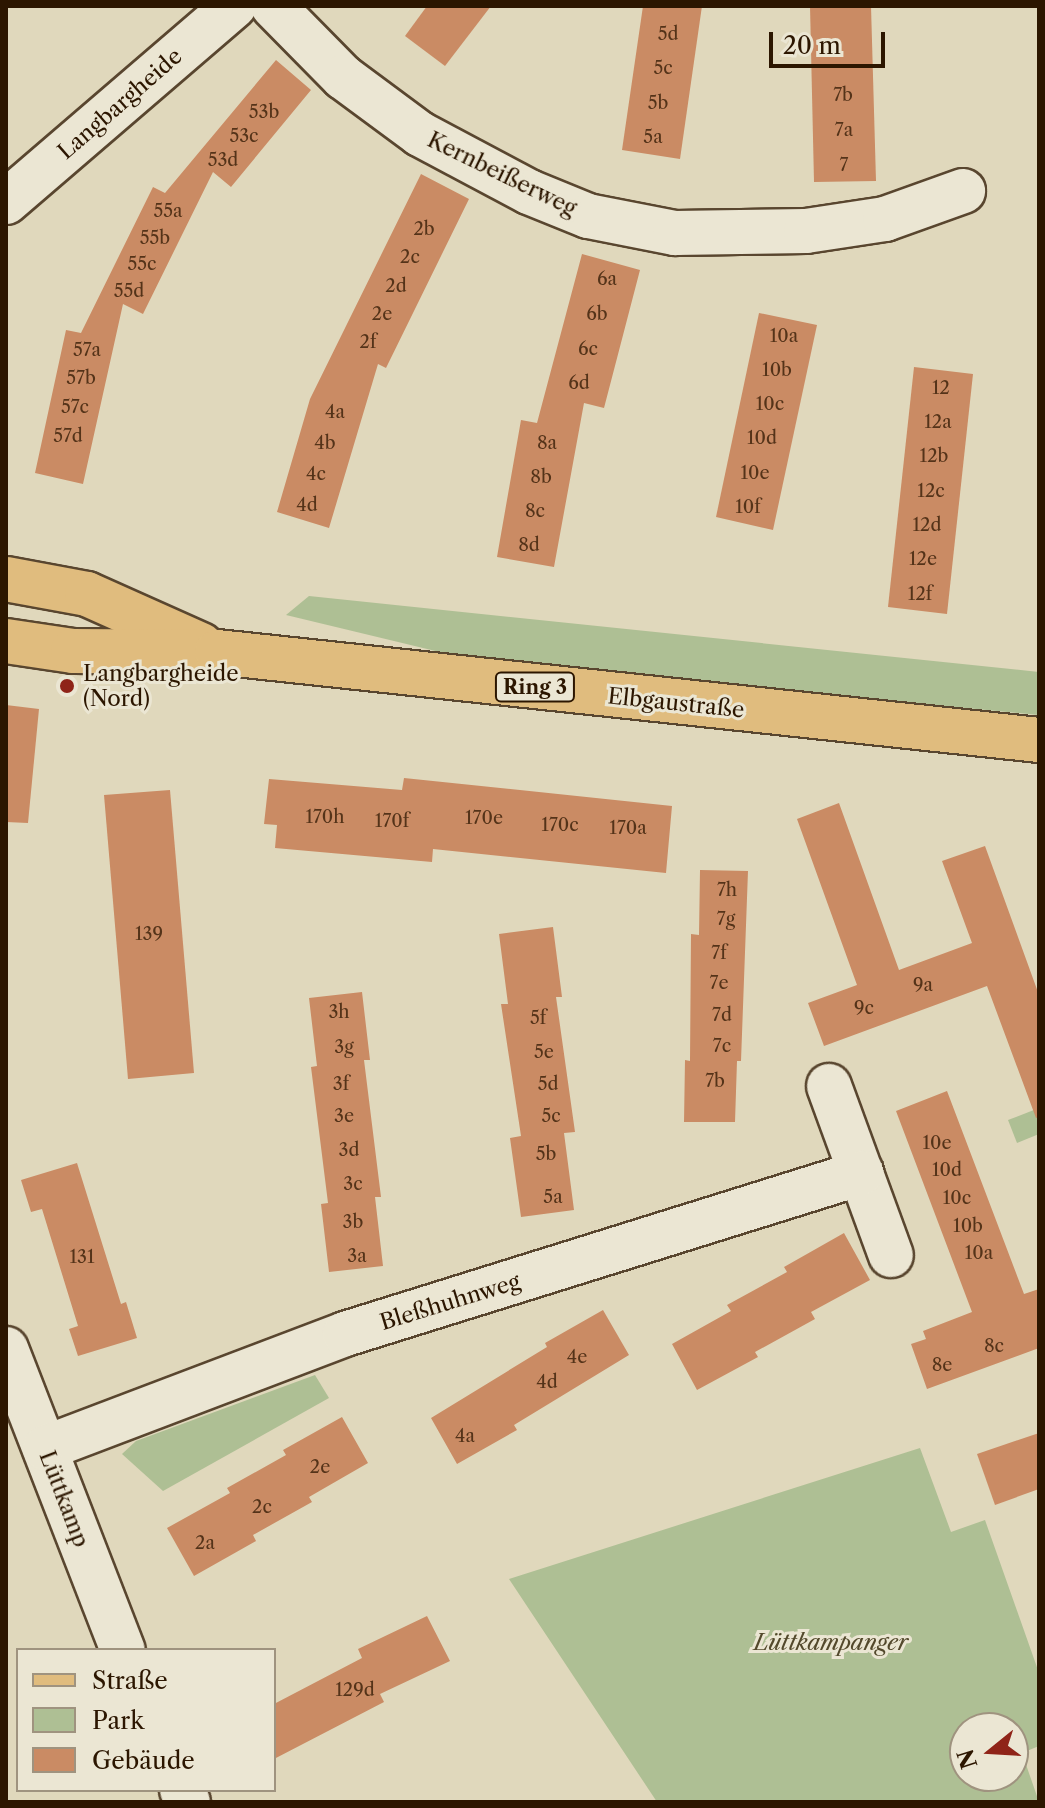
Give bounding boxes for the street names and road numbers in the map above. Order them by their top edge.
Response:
street label: Langbargheide [53,43,187,165]
street label: Kernbeißerweg [423,126,581,222]
road number: Ring 3 [493,671,577,703]
street label: Elbgaustraße [606,683,746,723]
street label: Bleßhuhnweg [377,1268,523,1336]
street label: Lüttkamp [34,1447,94,1551]

